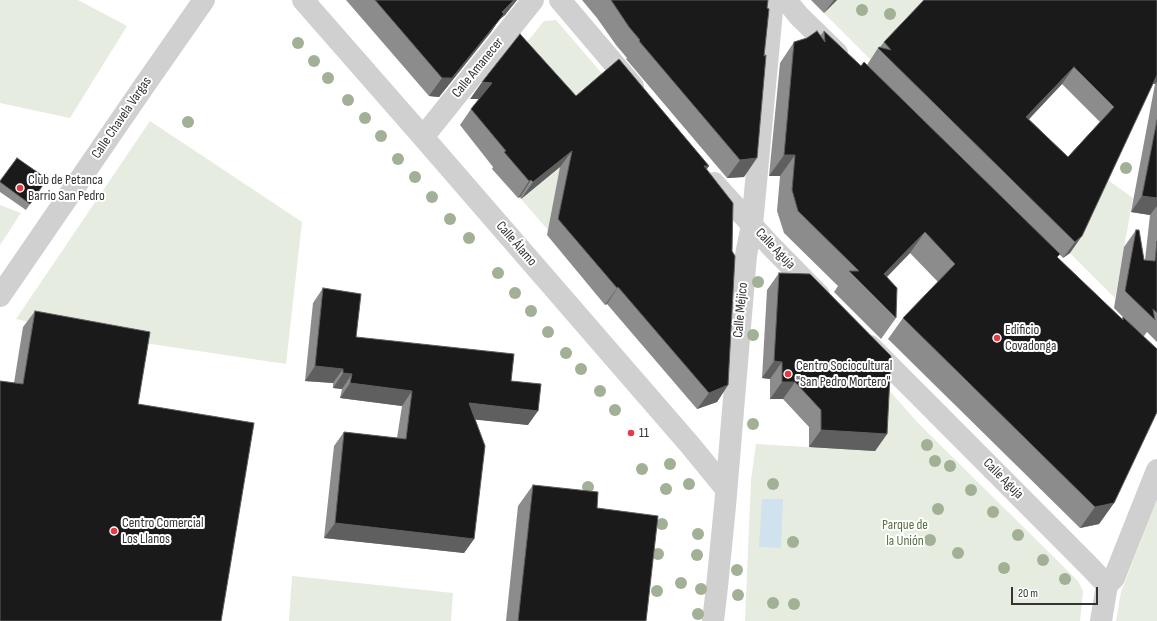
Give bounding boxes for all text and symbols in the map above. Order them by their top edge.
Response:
street label: Calle Amanecer [449,35,507,101]
street label: Calle Chavela Vargas [88,74,156,162]
place label: Club de Petanca Barrio San Pedro [28,172,105,204]
marker: Club de Petanca Barrio San Pedro [15,183,25,193]
street label: Calle Álamo [492,218,540,270]
street label: Calle Aguja [751,225,799,273]
street label: Calle Méjico [730,282,752,338]
place label: Edificio Covadonga [1005,322,1056,354]
marker: Edificio Covadonga [992,333,1002,343]
place label: Centro Sociocultural "San Pedro Mortero" [796,358,892,390]
marker: Centro Sociocultural "San Pedro Mortero" [783,369,793,379]
place label: 11 [639,425,649,441]
marker: 11 [626,428,636,438]
street label: Calle Aguja [979,455,1027,503]
place label: Centro Comercial Los Llanos [122,515,204,548]
park label: Parque de la Unión [882,517,928,550]
marker: Centro Comercial Los Llanos [109,526,119,536]
scale bar [1013,579,1100,605]
text: 20 m [1018,586,1038,601]

